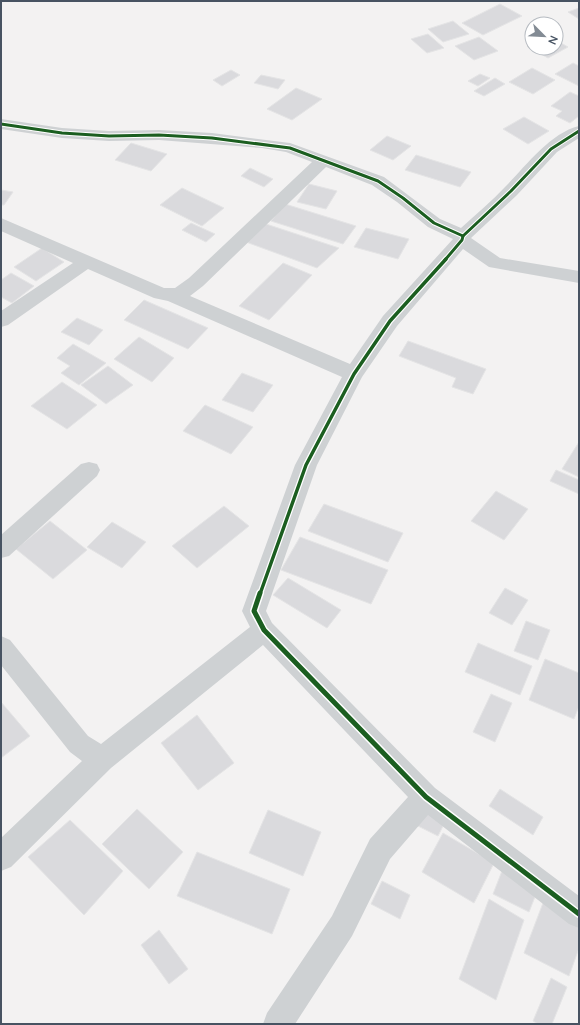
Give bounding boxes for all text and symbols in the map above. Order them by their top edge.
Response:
north arrow [524,16,564,56]
text: N [545,33,561,47]

